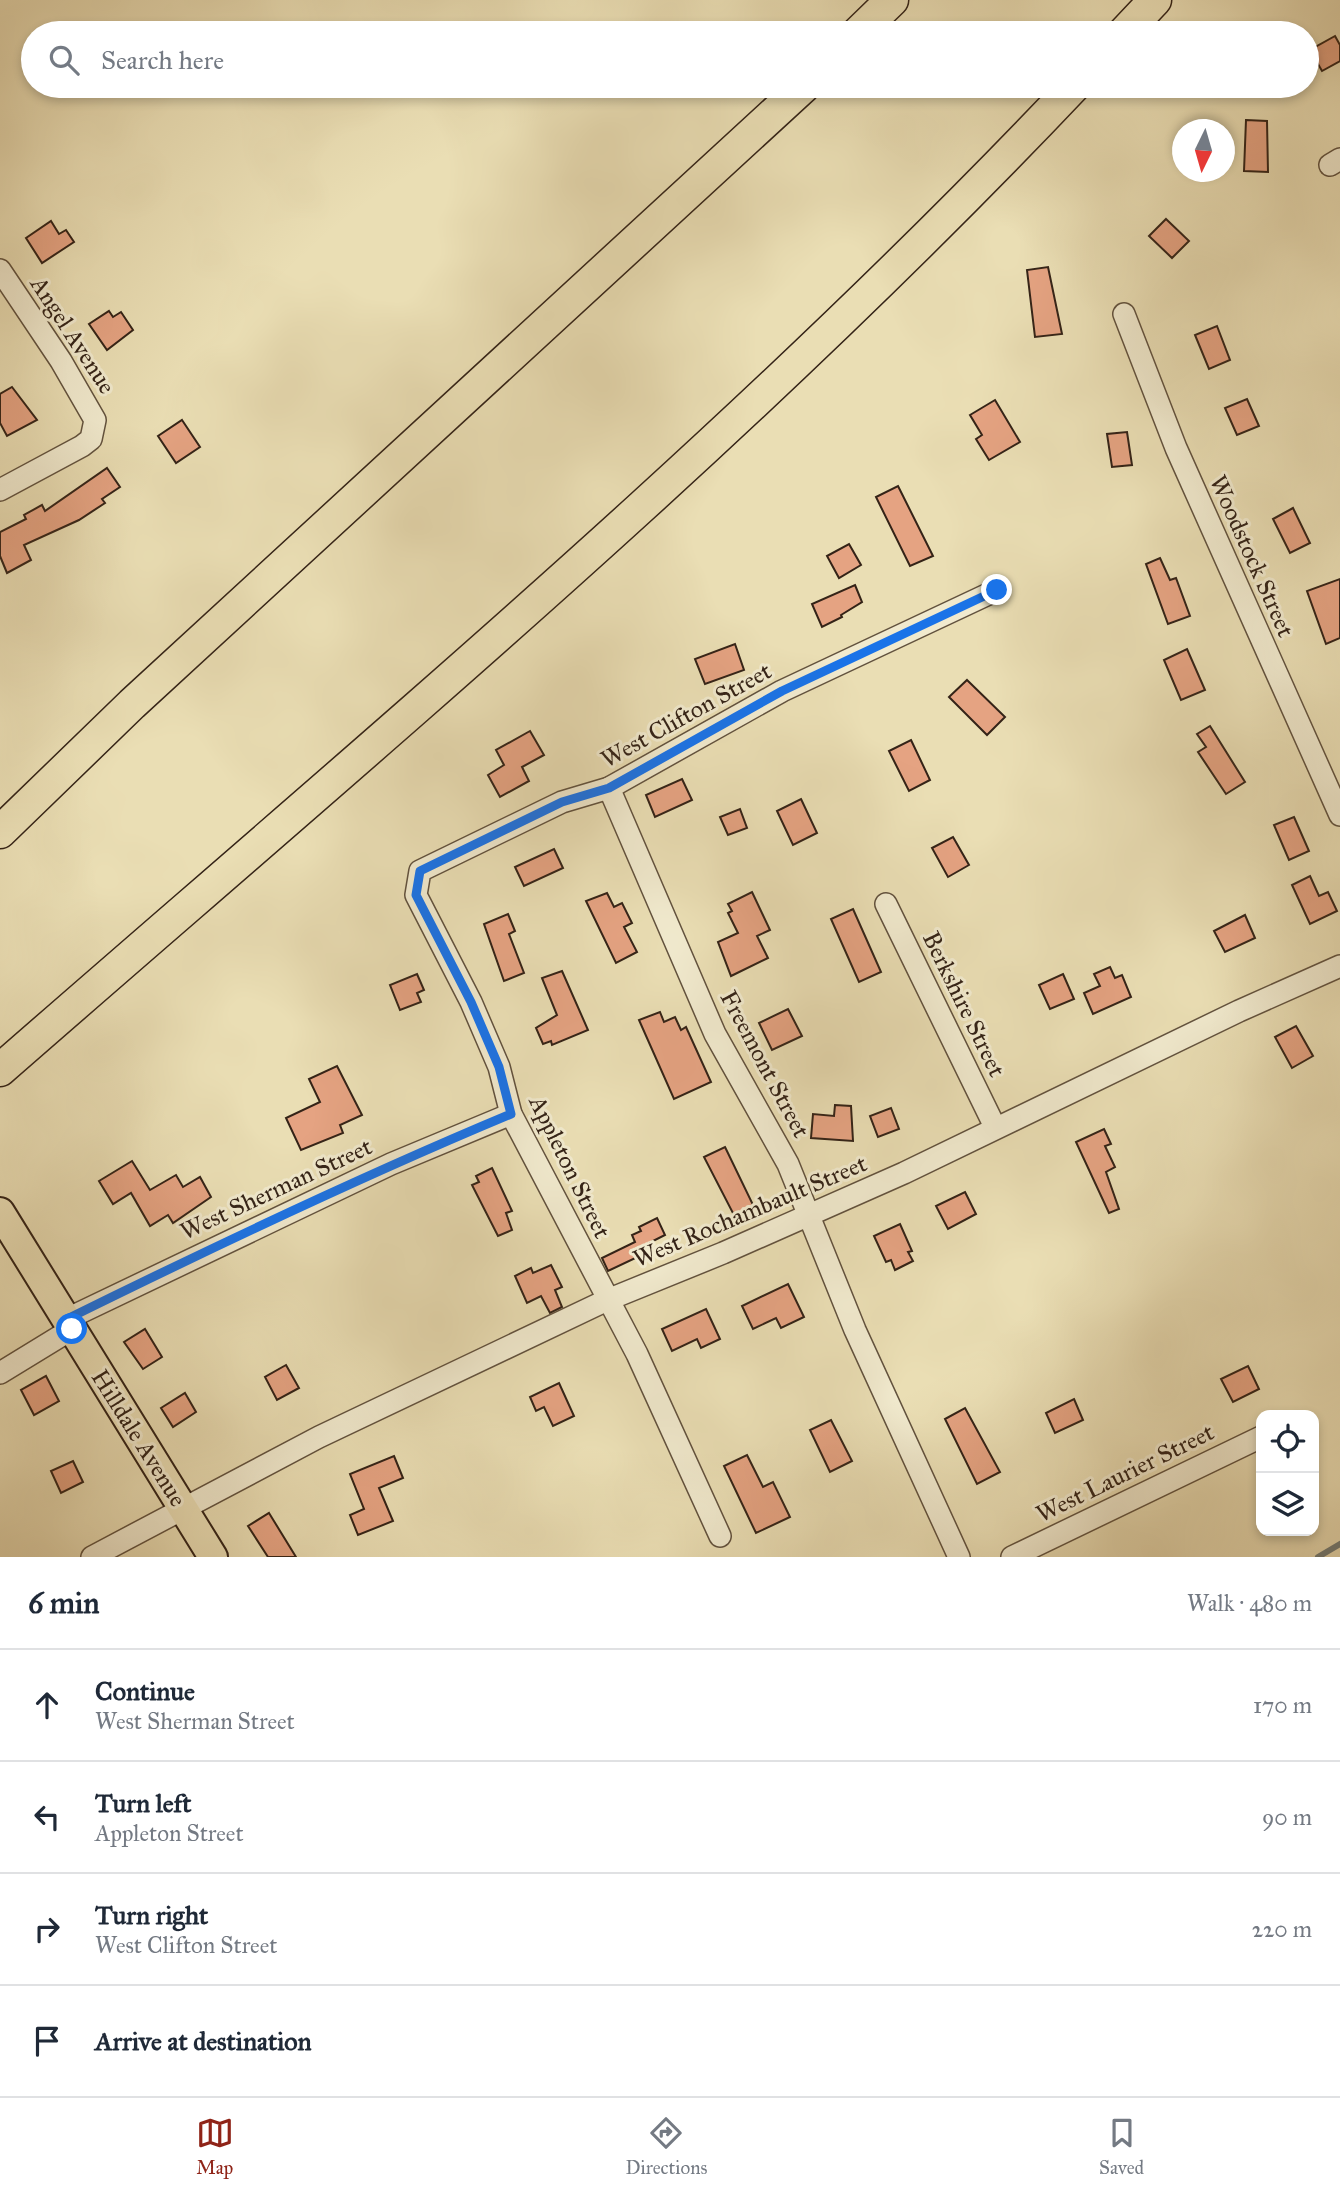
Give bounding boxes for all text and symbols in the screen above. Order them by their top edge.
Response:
search box [21,21,1319,98]
icon: search [45,41,83,79]
text: Search here [101,44,224,76]
north arrow [1172,119,1235,182]
street label: Angel Avenue [23,270,122,399]
street label: Woodstock Street [1203,470,1301,642]
route end [981,574,1012,605]
street label: West Clifton Street [595,656,777,774]
street label: Berkshire Street [916,926,1012,1082]
street label: Freemont Street [714,985,817,1143]
street label: Appleton Street [522,1090,618,1244]
street label: West Sherman Street [175,1131,377,1247]
street label: West Rochambault Street [629,1148,872,1274]
route start [56,1313,87,1344]
street label: Hilldale Avenue [85,1364,193,1512]
map controls [1256,1410,1319,1536]
button: locate [1256,1410,1319,1473]
street label: West Laurier Street [1031,1417,1219,1529]
button: layers [1256,1473,1319,1536]
text: 6 min [28,1585,100,1621]
text: Walk · 480 m [1187,1589,1312,1617]
text: Continue [95,1675,195,1707]
icon: ahead [28,1686,66,1724]
text: 170 m [1253,1691,1312,1719]
text: West Sherman Street [95,1707,295,1735]
text: Turn left [95,1787,191,1819]
icon: left [28,1798,66,1836]
text: 90 m [1262,1803,1312,1831]
text: Appleton Street [95,1819,244,1847]
text: Turn right [95,1899,208,1931]
icon: right [28,1910,66,1948]
text: 220 m [1252,1915,1312,1943]
text: West Clifton Street [95,1931,277,1959]
icon: arrive [28,2022,66,2060]
text: Arrive at destination [95,2025,312,2057]
tab: Map [196,2114,234,2179]
tab: Directions [625,2114,707,2179]
tab: Saved [1099,2114,1144,2179]

